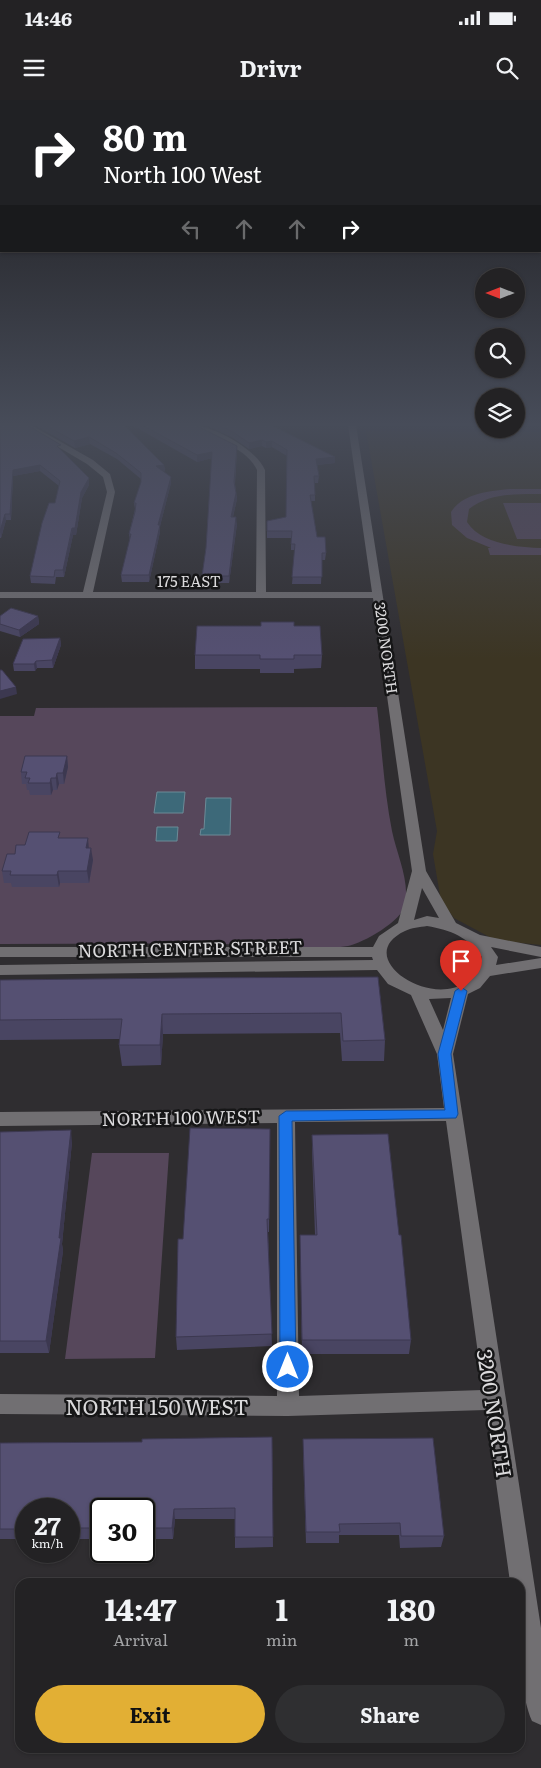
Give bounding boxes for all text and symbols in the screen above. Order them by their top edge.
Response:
text: 14:46 [25,4,72,32]
text: Drivr [239,51,302,84]
icon: menu [20,54,48,82]
icon: search [493,54,521,82]
text: 80 m [103,110,187,162]
icon: right [20,120,85,185]
text: North 100 West [103,157,262,190]
icon: left [177,215,205,243]
icon: ahead [230,215,258,243]
icon: ahead [283,215,311,243]
icon: right [336,215,364,243]
north arrow [475,268,525,318]
map controls [475,268,525,438]
button: search [475,328,525,378]
button: layers [475,388,525,438]
street label: 175 EAST [157,569,221,592]
street label: 3200 NORTH [369,600,405,696]
street label: NORTH CENTER STREET [77,933,303,963]
pin [440,940,482,991]
icon: arrive [447,947,475,975]
street label: NORTH 100 WEST [101,1102,261,1132]
position arrow [261,1340,313,1392]
street label: 3200 NORTH [471,1346,521,1480]
street label: NORTH 150 WEST [65,1390,249,1421]
speed limit sign: 30 [90,1498,155,1563]
text: 27 [34,1506,61,1543]
text: km/h [32,1534,63,1552]
text: 14:47 [104,1586,176,1630]
text: 1 [275,1586,288,1630]
text: 180 [387,1586,435,1630]
text: Arrival [113,1627,168,1651]
text: min [266,1627,297,1651]
text: m [403,1627,419,1651]
button: Exit [35,1685,265,1743]
button: Share [275,1685,505,1743]

